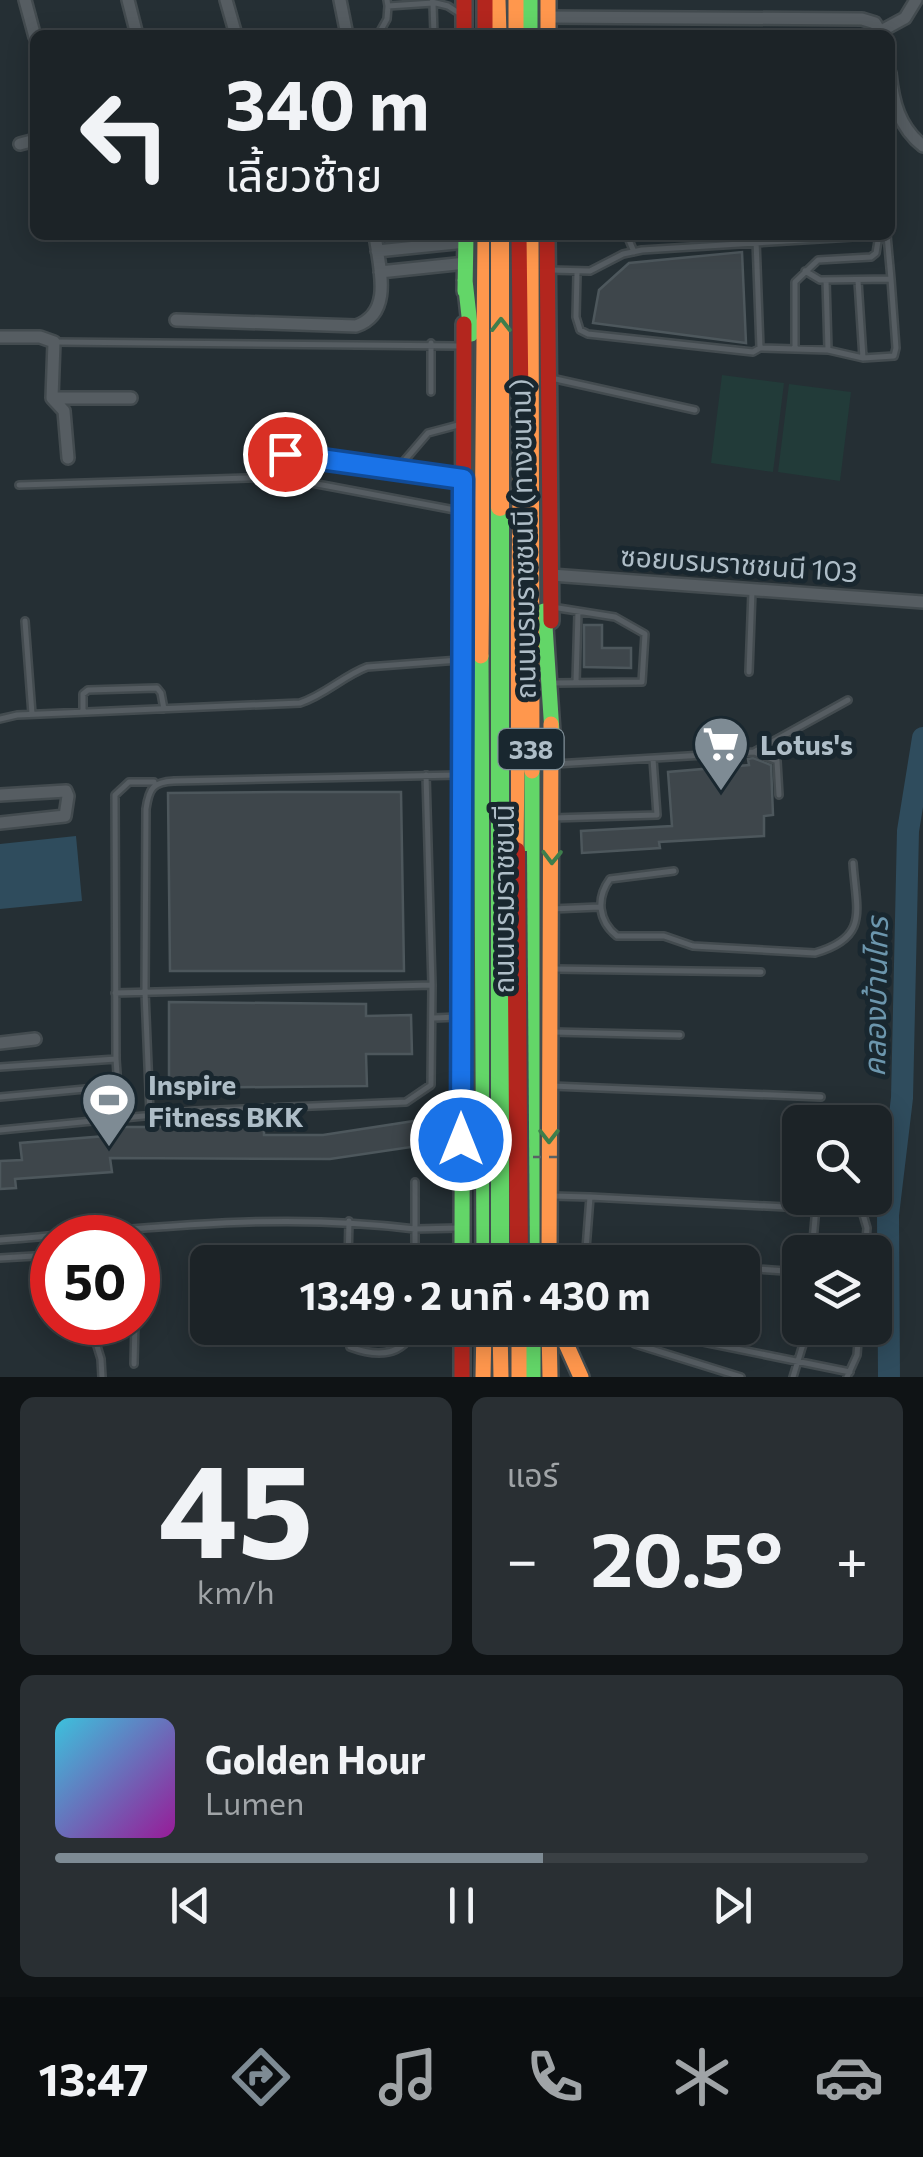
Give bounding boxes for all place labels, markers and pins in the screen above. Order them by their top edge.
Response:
pin [243,412,328,497]
supermarket icon: Lotus's [691,714,751,793]
place label: Lotus's [760,727,853,761]
place label: Inspire Fitness BKK [148,1067,304,1133]
sports icon: Inspire Fitness BKK [79,1070,139,1149]

